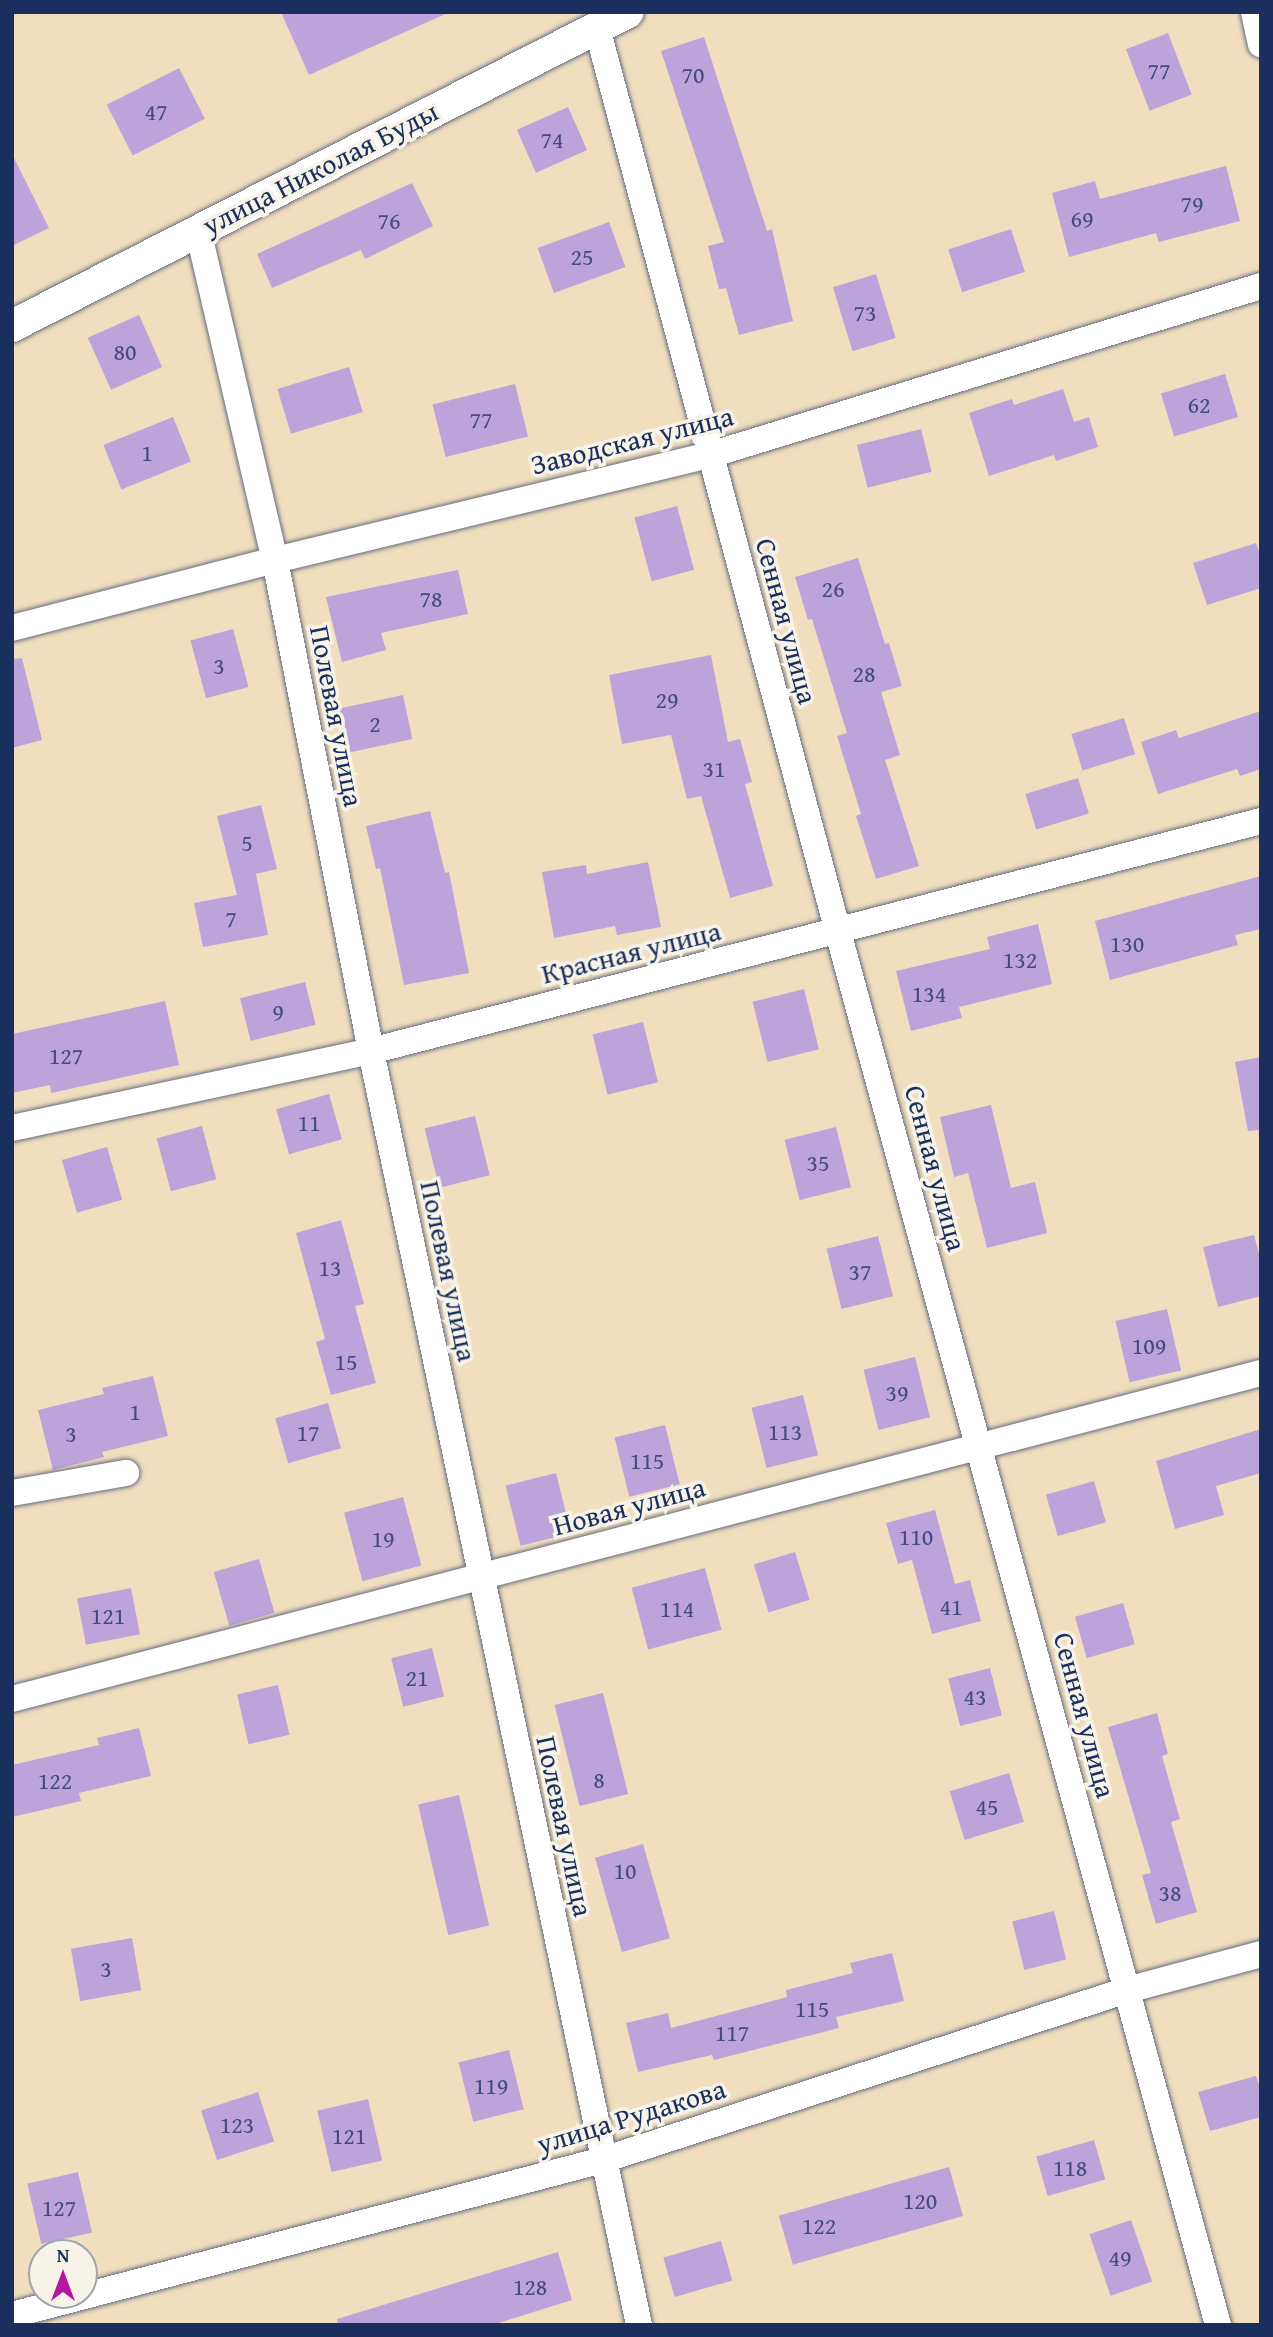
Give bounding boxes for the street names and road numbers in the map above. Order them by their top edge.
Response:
street label: улица Николая Буды [197,94,443,242]
street label: Заводская улица [527,399,737,481]
street label: Сенная улица [749,535,825,707]
street label: Полевая улица [303,623,371,809]
street label: Красная улица [538,913,724,991]
street label: Сенная улица [898,1082,974,1254]
street label: Полевая улица [413,1178,485,1364]
street label: Новая улица [549,1470,709,1542]
street label: Сенная улица [1047,1629,1123,1801]
street label: Полевая улица [529,1733,601,1919]
street label: улица Рудакова [533,2071,729,2161]

